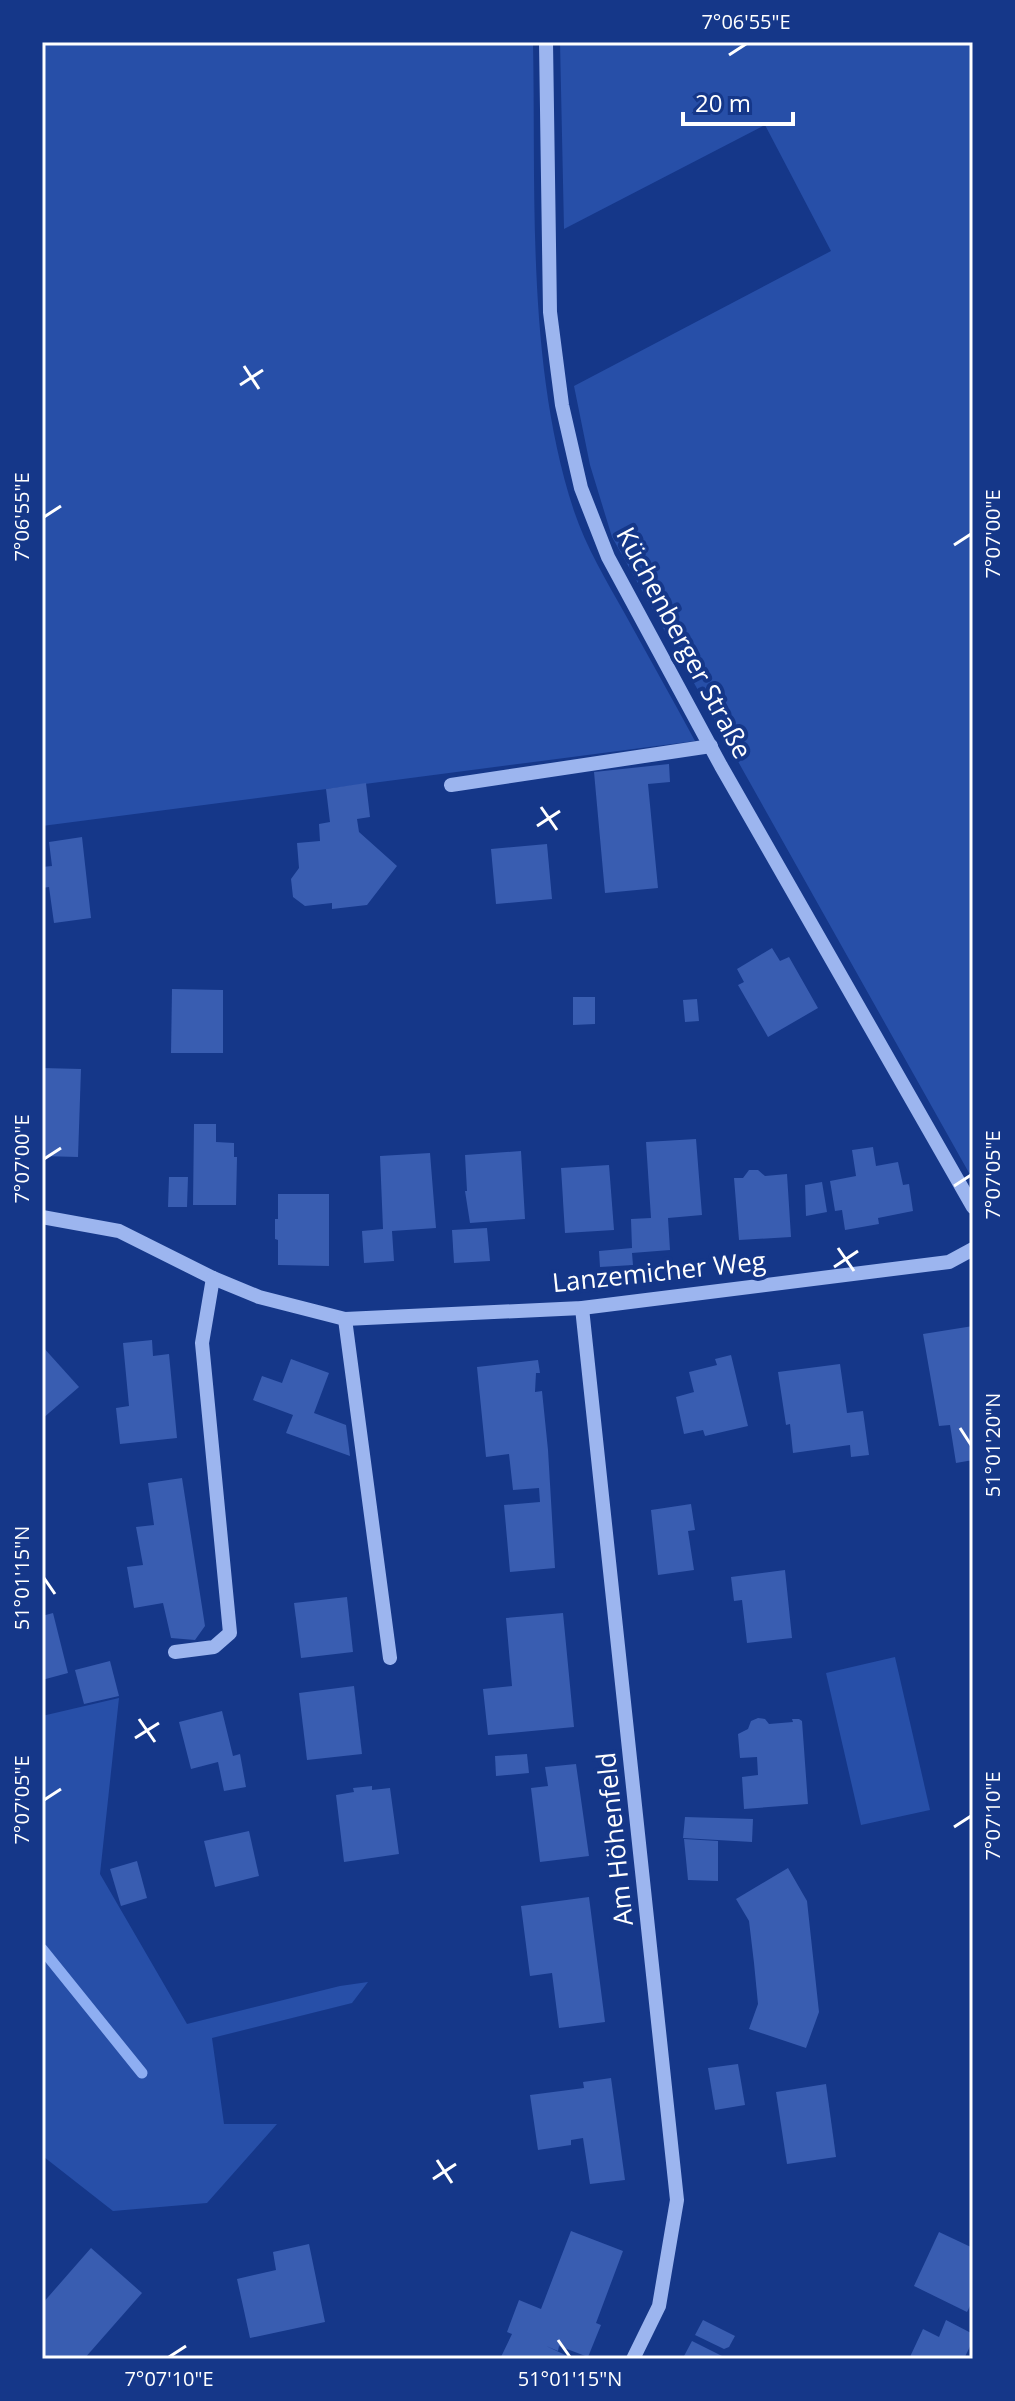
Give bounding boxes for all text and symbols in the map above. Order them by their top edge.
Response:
text: 7°06'55"E [701,8,791,35]
scale bar [683,76,793,126]
text: 20 m [695,86,751,119]
text: 7°06'55"E [8,472,35,562]
text: 7°07'00"E [979,489,1006,579]
street label: Küchenberger Straße [609,520,761,765]
text: 7°07'00"E [8,1114,35,1204]
text: 7°07'05"E [979,1130,1006,1220]
street label: Lanzemicher Weg [550,1242,767,1300]
text: 51°01'20"N [979,1393,1006,1497]
text: 51°01'15"N [8,1526,35,1630]
street label: Am Höhenfeld [587,1751,641,1928]
text: 7°07'05"E [8,1755,35,1845]
text: 7°07'10"E [979,1771,1006,1861]
text: 7°07'10"E [124,2365,214,2392]
text: 51°01'15"N [518,2365,622,2392]

